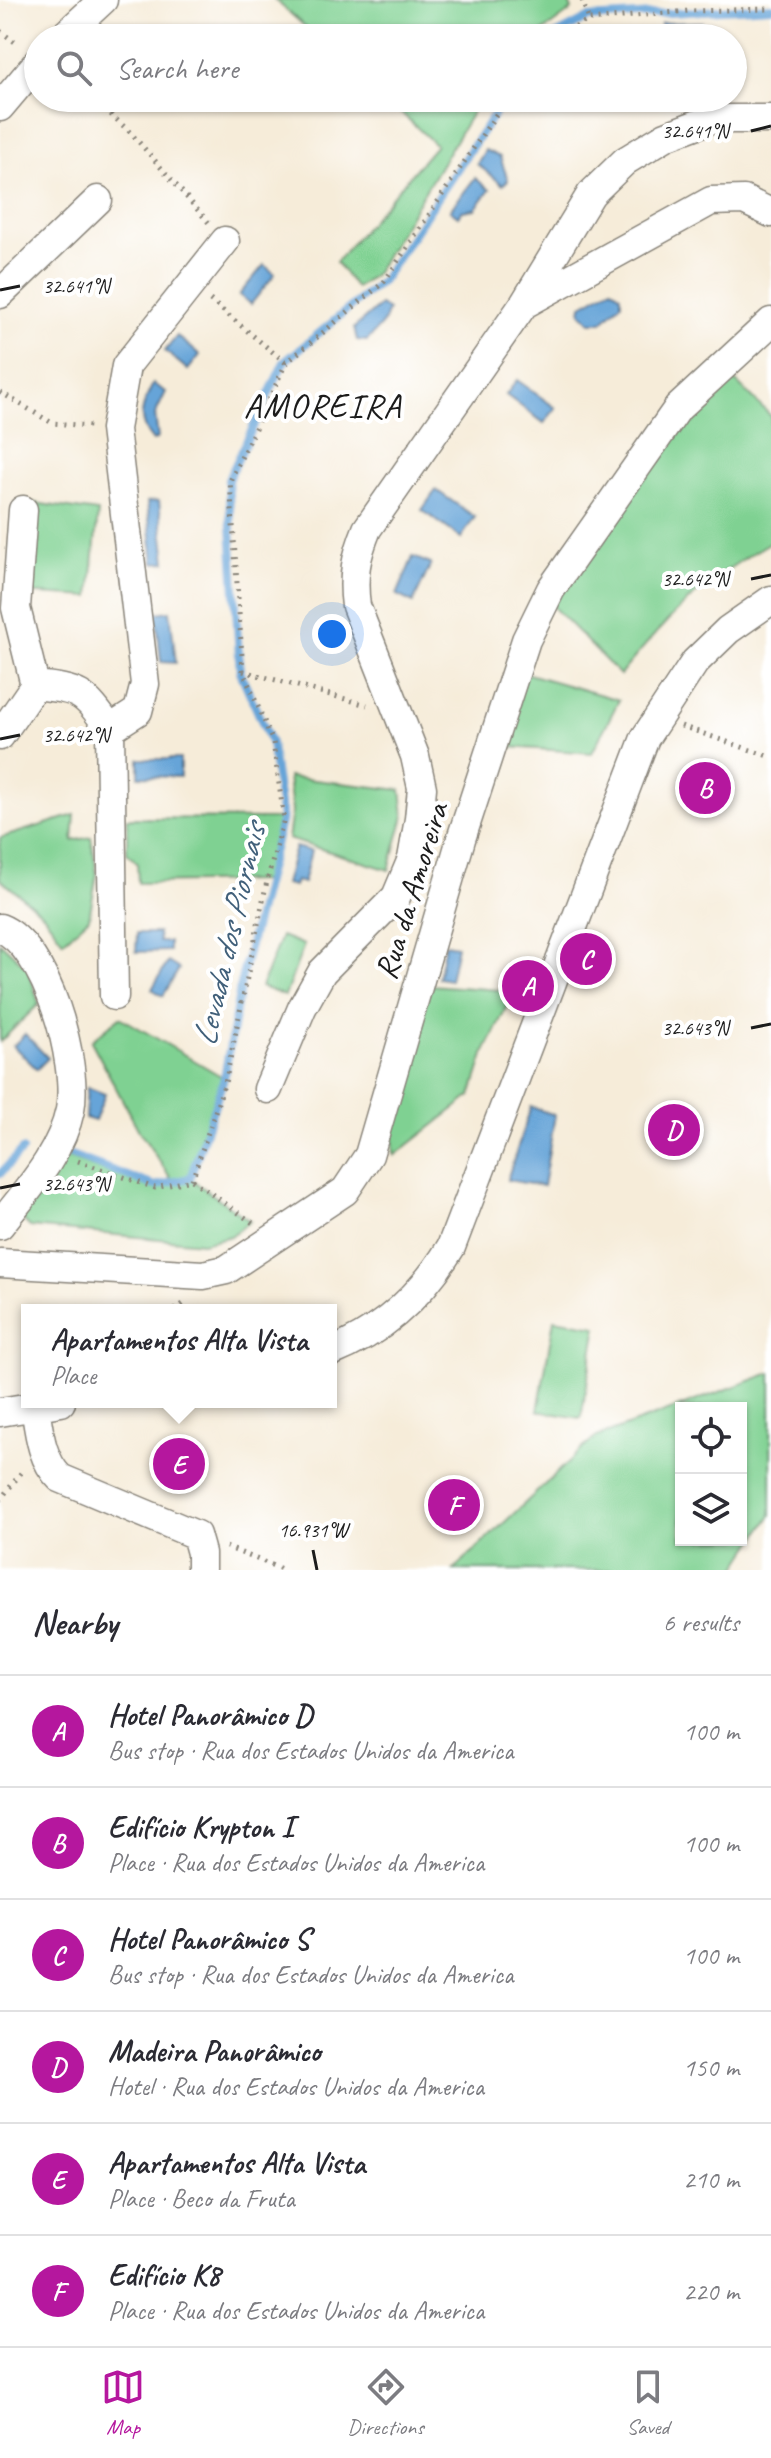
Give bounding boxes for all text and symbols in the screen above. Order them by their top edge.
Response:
search box [24,24,747,112]
icon: search [52,46,96,90]
text: Search here [116,49,238,87]
text: 32.641°N [662,119,731,144]
text: 32.641°N [43,274,112,299]
district label: AMOREIRA [244,384,402,427]
text: 32.642°N [662,567,731,592]
your location [312,614,352,654]
text: 32.642°N [43,723,112,748]
pin: B [679,758,731,818]
street label: Rua da Amoreira [365,796,458,984]
water label: Levada dos Piornais [182,814,276,1050]
pin: C [560,929,612,989]
pin: A [502,956,554,1016]
text: 32.643°N [662,1016,731,1041]
pin: D [648,1100,700,1160]
text: 32.643°N [43,1172,112,1197]
popup [21,1304,337,1408]
text: Apartamentos Alta Vista [50,1321,308,1359]
text: Place [50,1359,96,1392]
map controls [675,1402,747,1546]
button: locate [675,1402,747,1474]
pin: E [153,1434,205,1494]
button: layers [675,1474,747,1546]
pin: F [428,1475,480,1535]
text: 16.931°W [278,1518,351,1543]
text: Nearby [32,1601,118,1644]
text: 6 results [663,1606,739,1639]
text: Hotel Panorâmico D [108,1696,312,1734]
text: A [51,1715,65,1748]
text: 100 m [683,1715,739,1748]
text: Bus stop · Rua dos Estados Unidos da America [108,1734,513,1767]
text: Edifício Krypton I [108,1808,293,1846]
text: B [51,1827,65,1860]
text: 100 m [683,1827,739,1860]
text: Place · Rua dos Estados Unidos da America [108,1846,484,1879]
text: Hotel Panorâmico S [108,1920,309,1958]
text: C [52,1939,64,1972]
text: 100 m [683,1939,739,1972]
text: Bus stop · Rua dos Estados Unidos da America [108,1958,513,1991]
text: Madeira Panorâmico [108,2032,321,2070]
text: D [50,2051,66,2084]
text: 150 m [683,2051,739,2084]
text: Hotel · Rua dos Estados Unidos da America [108,2070,484,2103]
text: Apartamentos Alta Vista [108,2144,365,2182]
text: E [51,2163,65,2196]
text: 210 m [683,2163,739,2196]
text: Place · Beco da Fruta [108,2182,295,2215]
text: Edifício K8 [108,2256,220,2294]
text: F [52,2275,64,2308]
text: 220 m [683,2275,739,2308]
text: Place · Rua dos Estados Unidos da America [108,2294,484,2327]
tab: Map [101,2365,145,2441]
tab: Directions [347,2365,424,2441]
tab: Saved [626,2365,670,2441]

